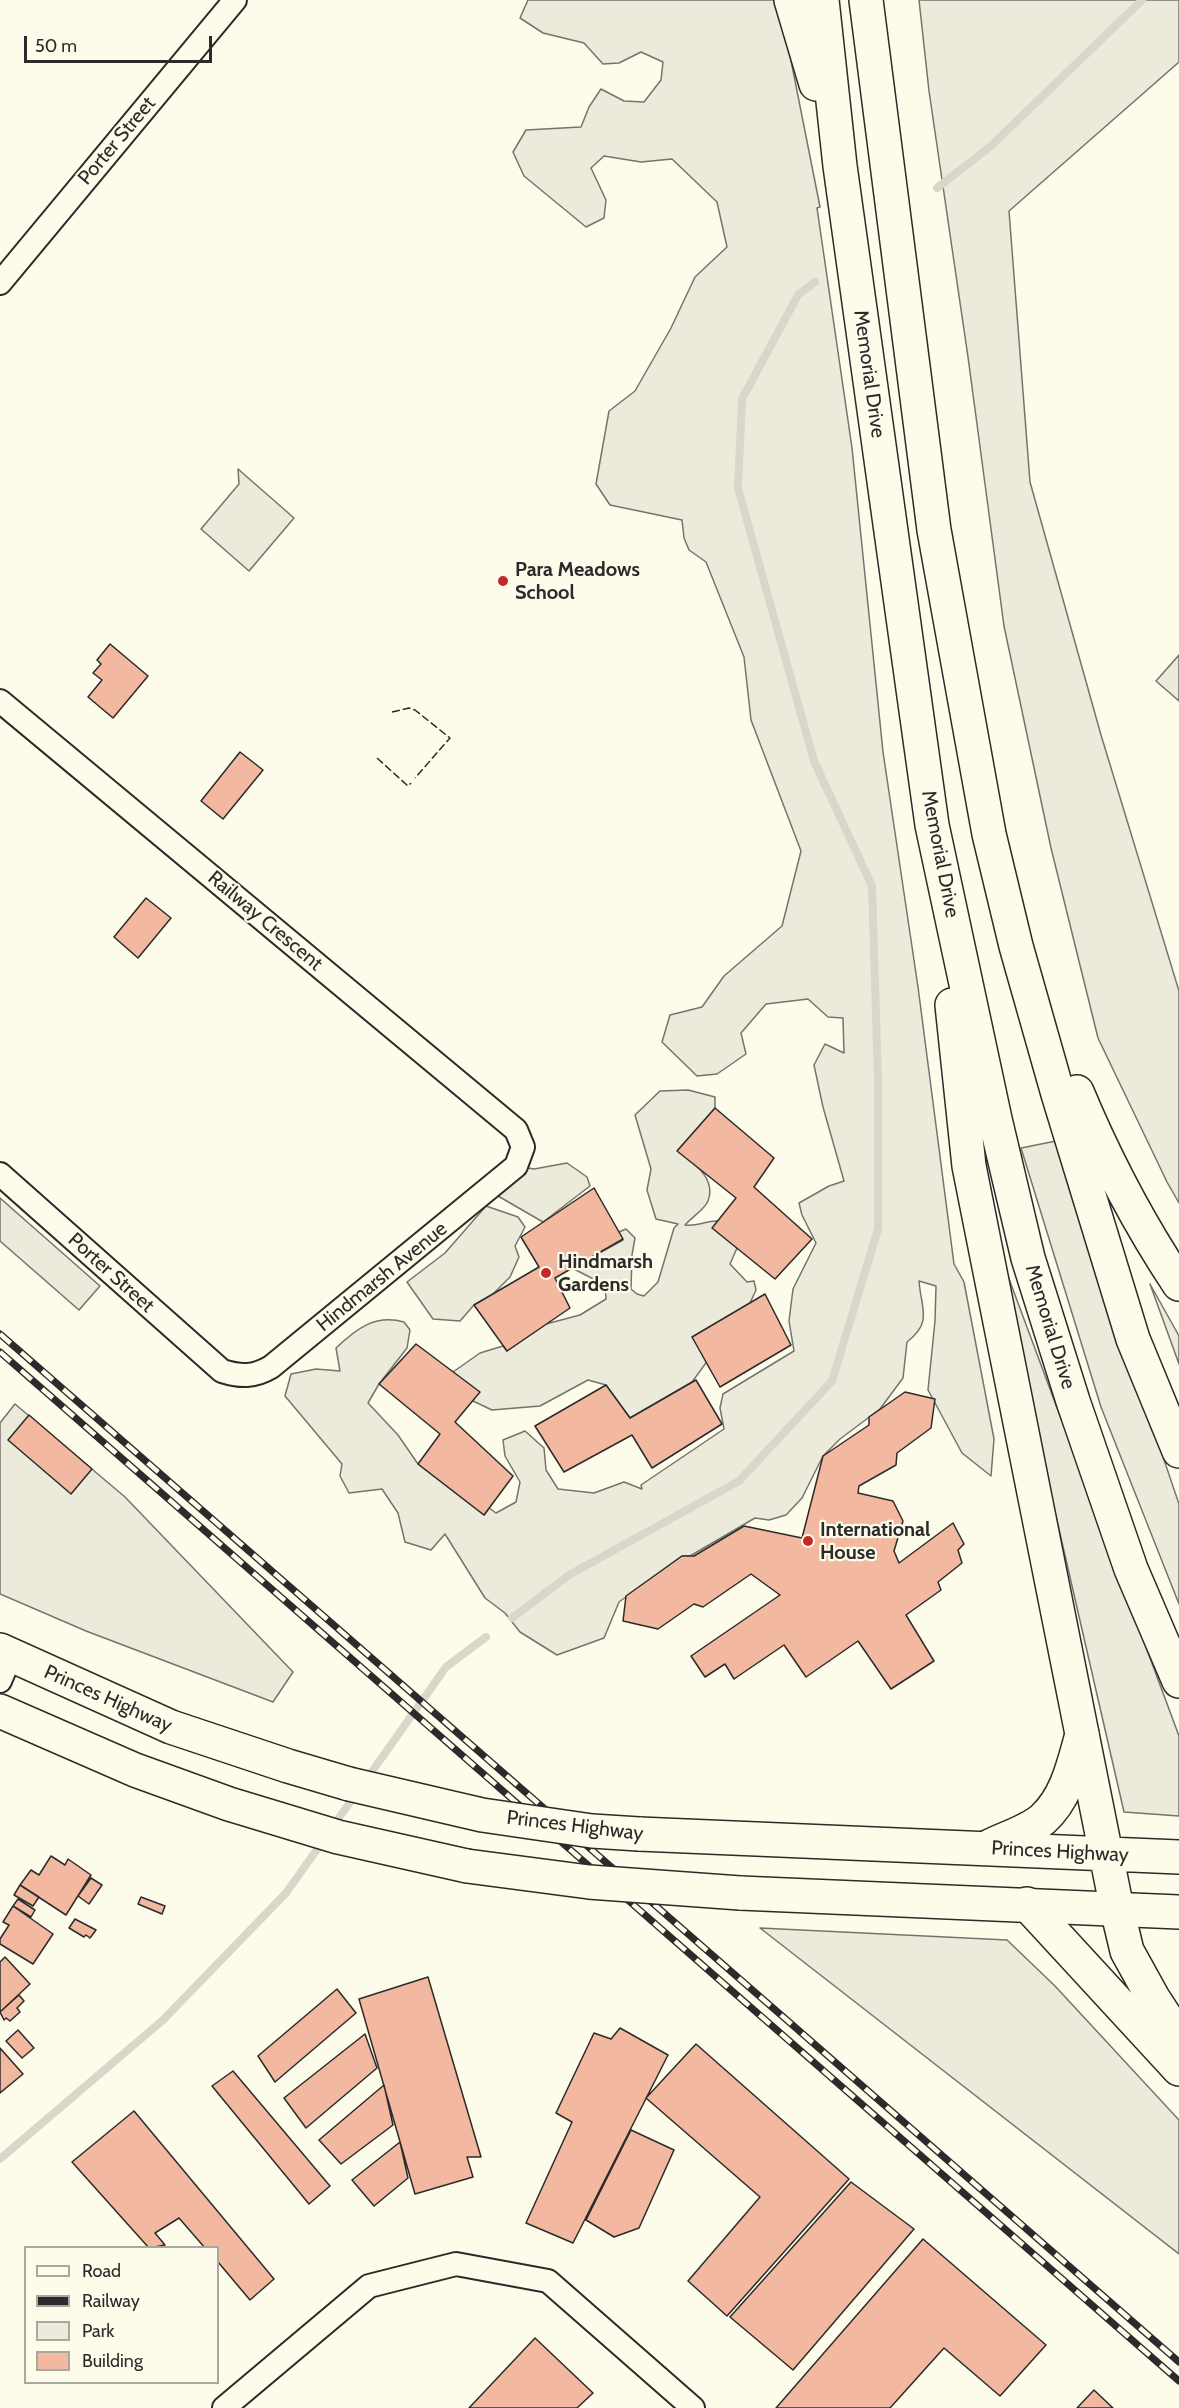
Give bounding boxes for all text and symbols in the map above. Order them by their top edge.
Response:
scale bar [27,24,214,62]
text: 50 m [35,35,77,57]
street label: Porter Street [73,92,161,190]
street label: Memorial Drive [848,308,890,440]
place label: Para Meadows School [515,558,640,605]
marker: Para Meadows School [496,574,510,588]
street label: Memorial Drive [916,788,964,920]
street label: Railway Crescent [203,866,327,976]
street label: Hindmarsh Avenue [312,1217,452,1337]
street label: Porter Street [63,1228,159,1318]
place label: Hindmarsh Gardens [558,1250,653,1297]
street label: Memorial Drive [1020,1262,1080,1392]
marker: Hindmarsh Gardens [539,1266,553,1280]
place label: International House [820,1518,930,1565]
marker: International House [801,1534,815,1548]
street label: Princes Highway [40,1660,176,1738]
street label: Princes Highway [505,1806,645,1846]
street label: Princes Highway [991,1836,1129,1868]
legend [24,2246,219,2384]
text: Road [82,2260,121,2282]
text: Railway [82,2290,140,2312]
text: Park [82,2320,114,2342]
text: Building [82,2350,143,2372]

